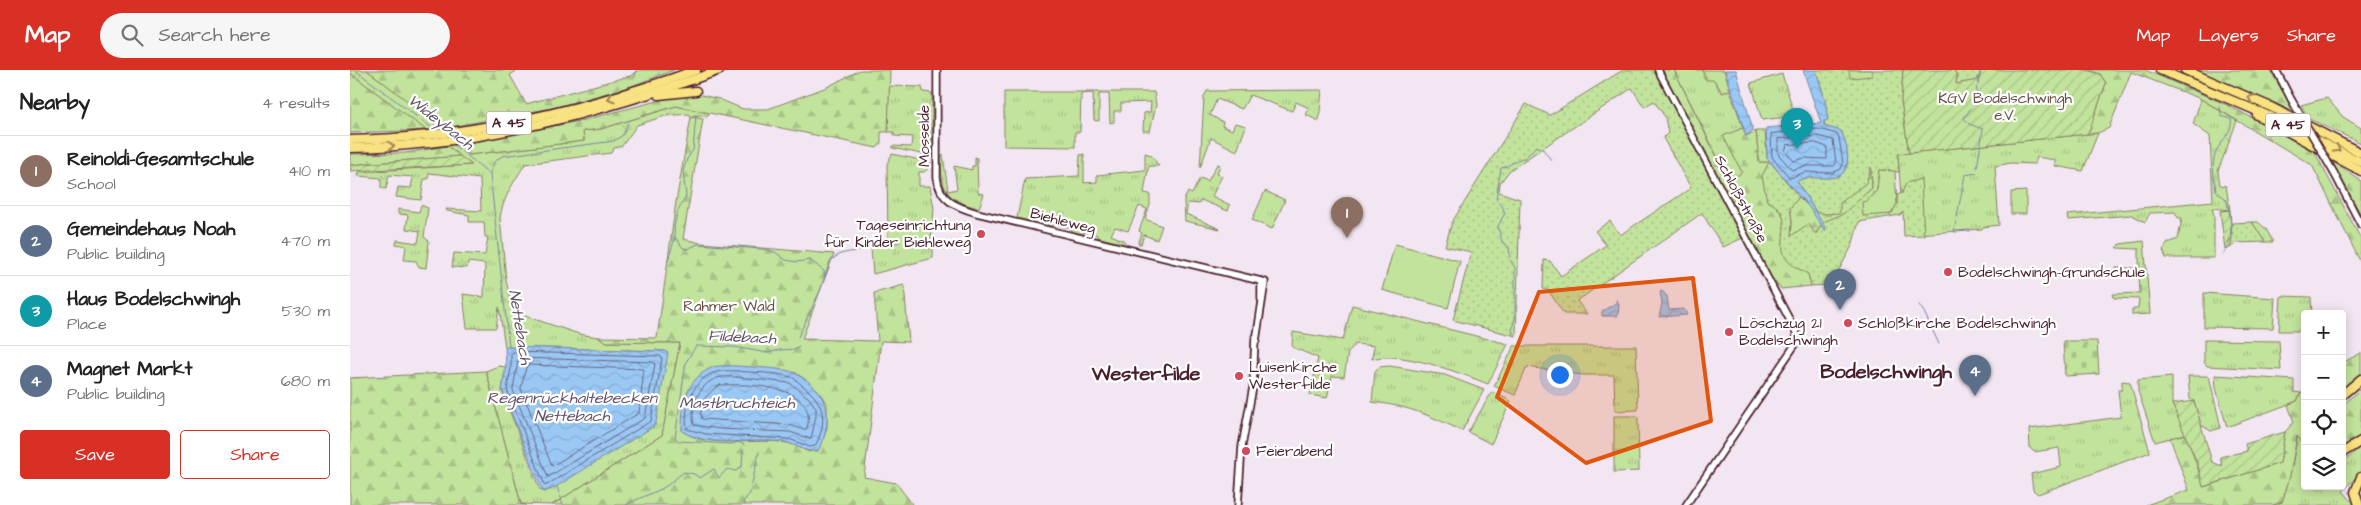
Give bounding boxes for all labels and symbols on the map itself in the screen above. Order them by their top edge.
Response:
park label: KGV Bodelschwingh e.V. [1938,88,2072,126]
water label: Wideybach [403,89,479,156]
one-way arrow [607,92,616,102]
one-way arrow [2247,94,2256,105]
street label: Mosselde [914,105,935,167]
pin: 3 [1781,108,1813,149]
road number: A 45 [486,112,532,134]
road number: A 45 [2266,114,2310,136]
one-way arrow [387,141,395,152]
one-way arrow [2332,143,2341,153]
street label: Schloßstraße [1709,152,1773,246]
pin: 1 [1331,197,1363,238]
street label: Biehleweg [1028,203,1098,240]
place label: Tageseinrichtung für Kinder Biehleweg [824,215,971,254]
marker: Tageseinrichtung für Kinder Biehleweg [975,228,987,240]
place label: Bodelschwingh-Grundschule [1958,262,2145,284]
marker: Bodelschwingh-Grundschule [1942,266,1954,278]
pin: 2 [1824,269,1856,310]
water label: Nettebach [503,288,537,367]
park label: Rahmer Wald [683,296,775,317]
place label: Löschzug 21 Bodelschwingh [1739,313,1838,352]
place label: Schloßkirche Bodelschwingh [1858,313,2056,335]
marker: Schloßkirche Bodelschwingh [1842,317,1854,329]
water label: Fildebach [707,324,778,350]
marker: Löschzug 21 Bodelschwingh [1723,326,1735,338]
pin: 4 [1959,355,1991,396]
place label: Luisenkirche Westerfilde [1249,357,1337,395]
district label: Bodelschwingh [1820,358,1953,387]
district label: Westerfilde [1091,360,1201,388]
your location [1547,362,1573,388]
marker: Luisenkirche Westerfilde [1233,370,1245,382]
water label: Regenrückhaltebecken Nettebach [487,387,659,427]
water label: Mastbruchteich [679,392,796,414]
place label: Feierabend [1256,441,1333,462]
marker: Feierabend [1240,445,1252,457]

